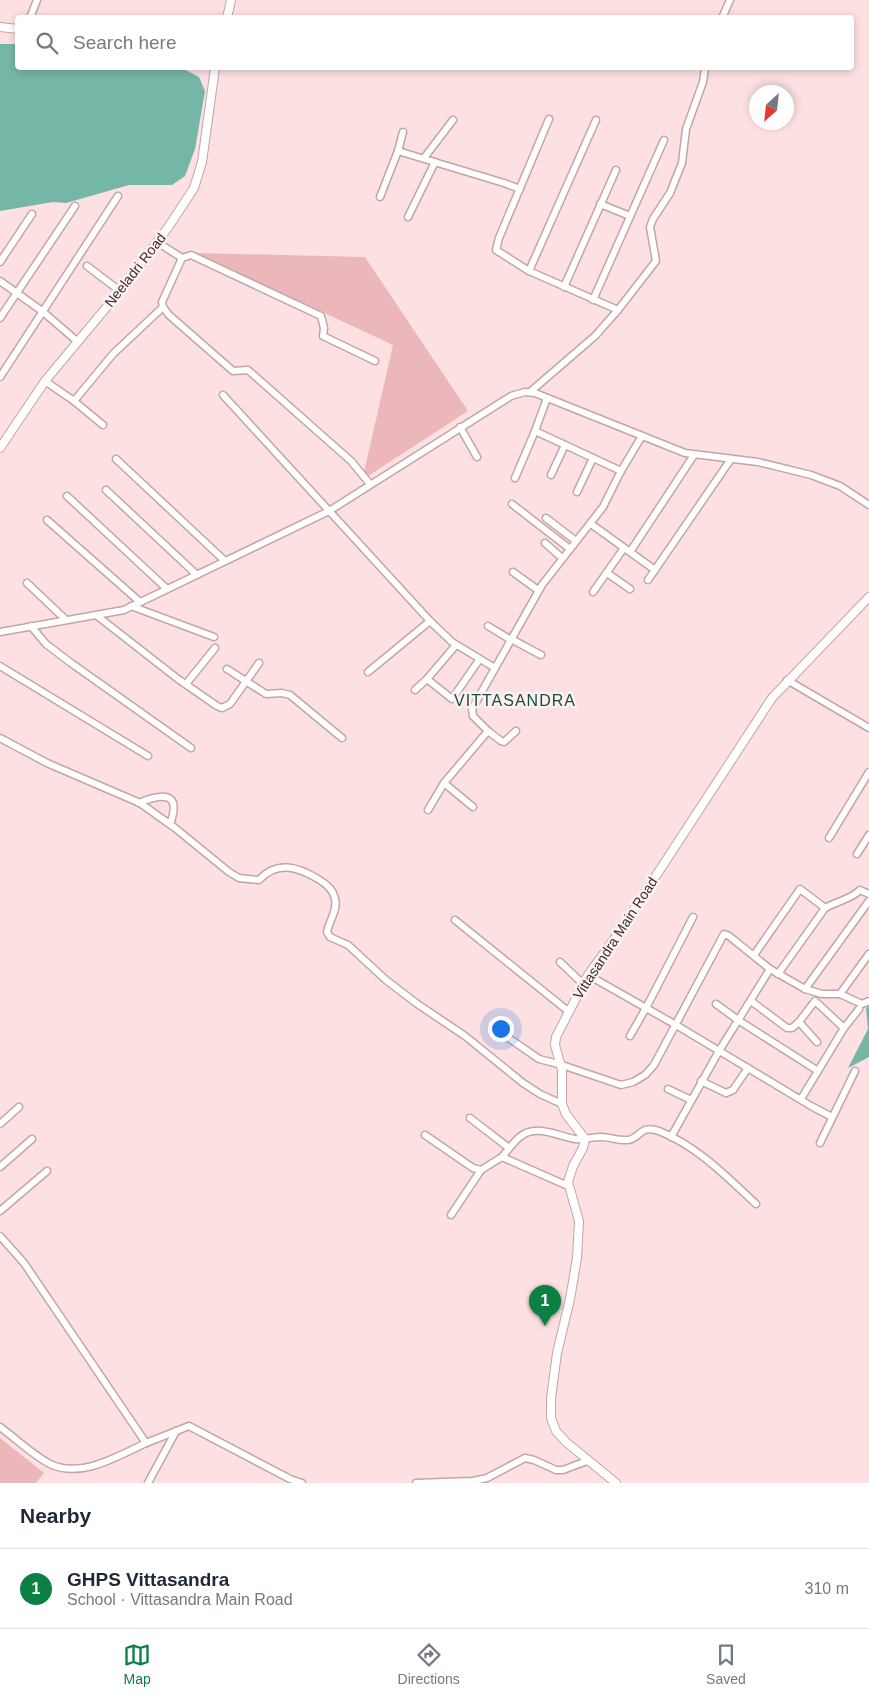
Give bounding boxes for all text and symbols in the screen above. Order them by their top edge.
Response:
search box [15,15,854,70]
icon: search [33,29,61,57]
text: Search here [73,32,177,53]
north arrow [749,85,794,130]
street label: Neeladri Road [101,230,169,310]
district label: VITTASANDRA [454,692,576,709]
street label: Vittasandra Main Road [570,874,660,1002]
your location [488,1016,514,1042]
pin: 1 [529,1285,561,1326]
text: Nearby [20,1504,91,1527]
text: GHPS Vittasandra [67,1569,229,1590]
text: 1 [32,1580,40,1597]
text: 310 m [805,1580,849,1597]
text: School · Vittasandra Main Road [67,1591,293,1608]
tab: Map [123,1641,151,1687]
tab: Directions [398,1641,460,1687]
tab: Saved [706,1641,746,1687]

